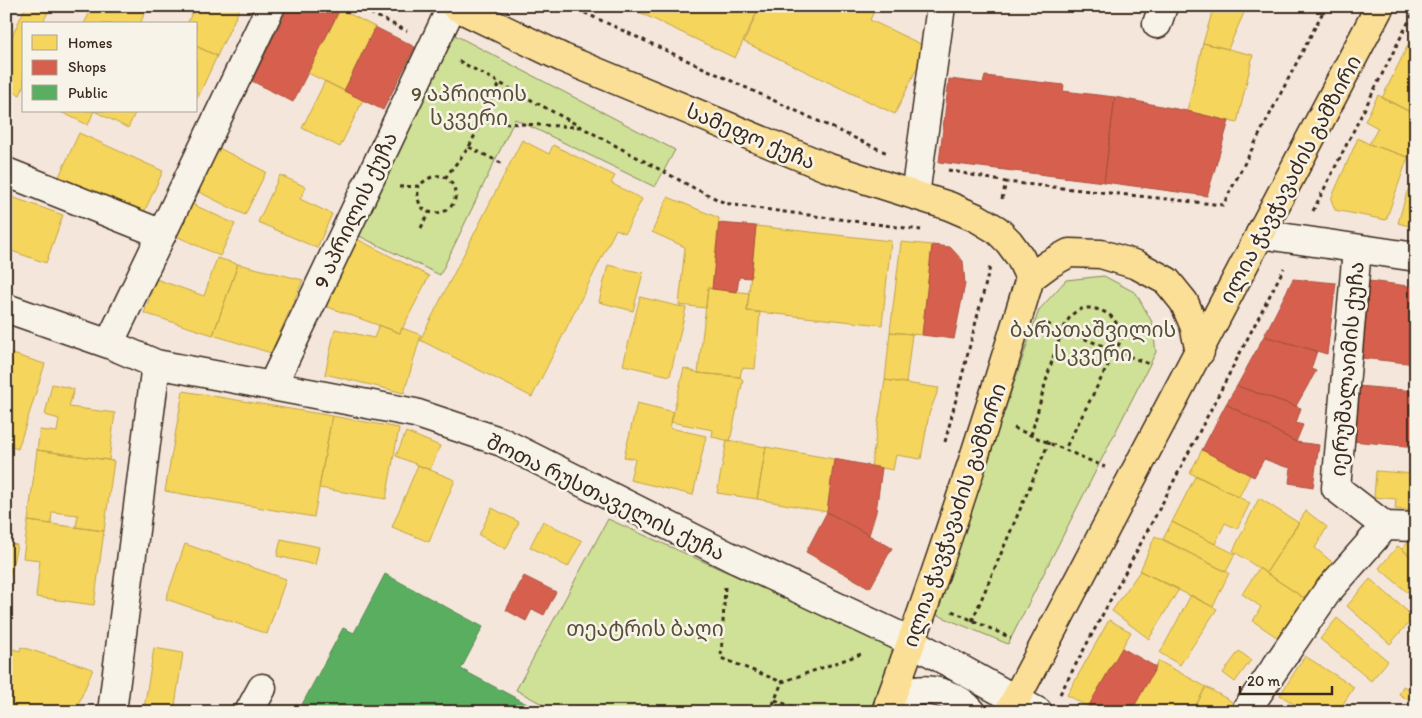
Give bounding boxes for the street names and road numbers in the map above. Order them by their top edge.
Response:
street label: ილია ჭავჭავაძის გამზირი [1214,51,1367,308]
street label: სამეფო ქუჩა [683,98,819,174]
street label: 9 აპრილის ქუჩა [308,128,403,293]
street label: იერუშალაიმის ქუჩა [1325,261,1370,477]
street label: ილია ჭავჭავაძის გამზირი [897,380,1012,650]
street label: შოთა რუსთაველის ქუჩა [482,428,729,567]

